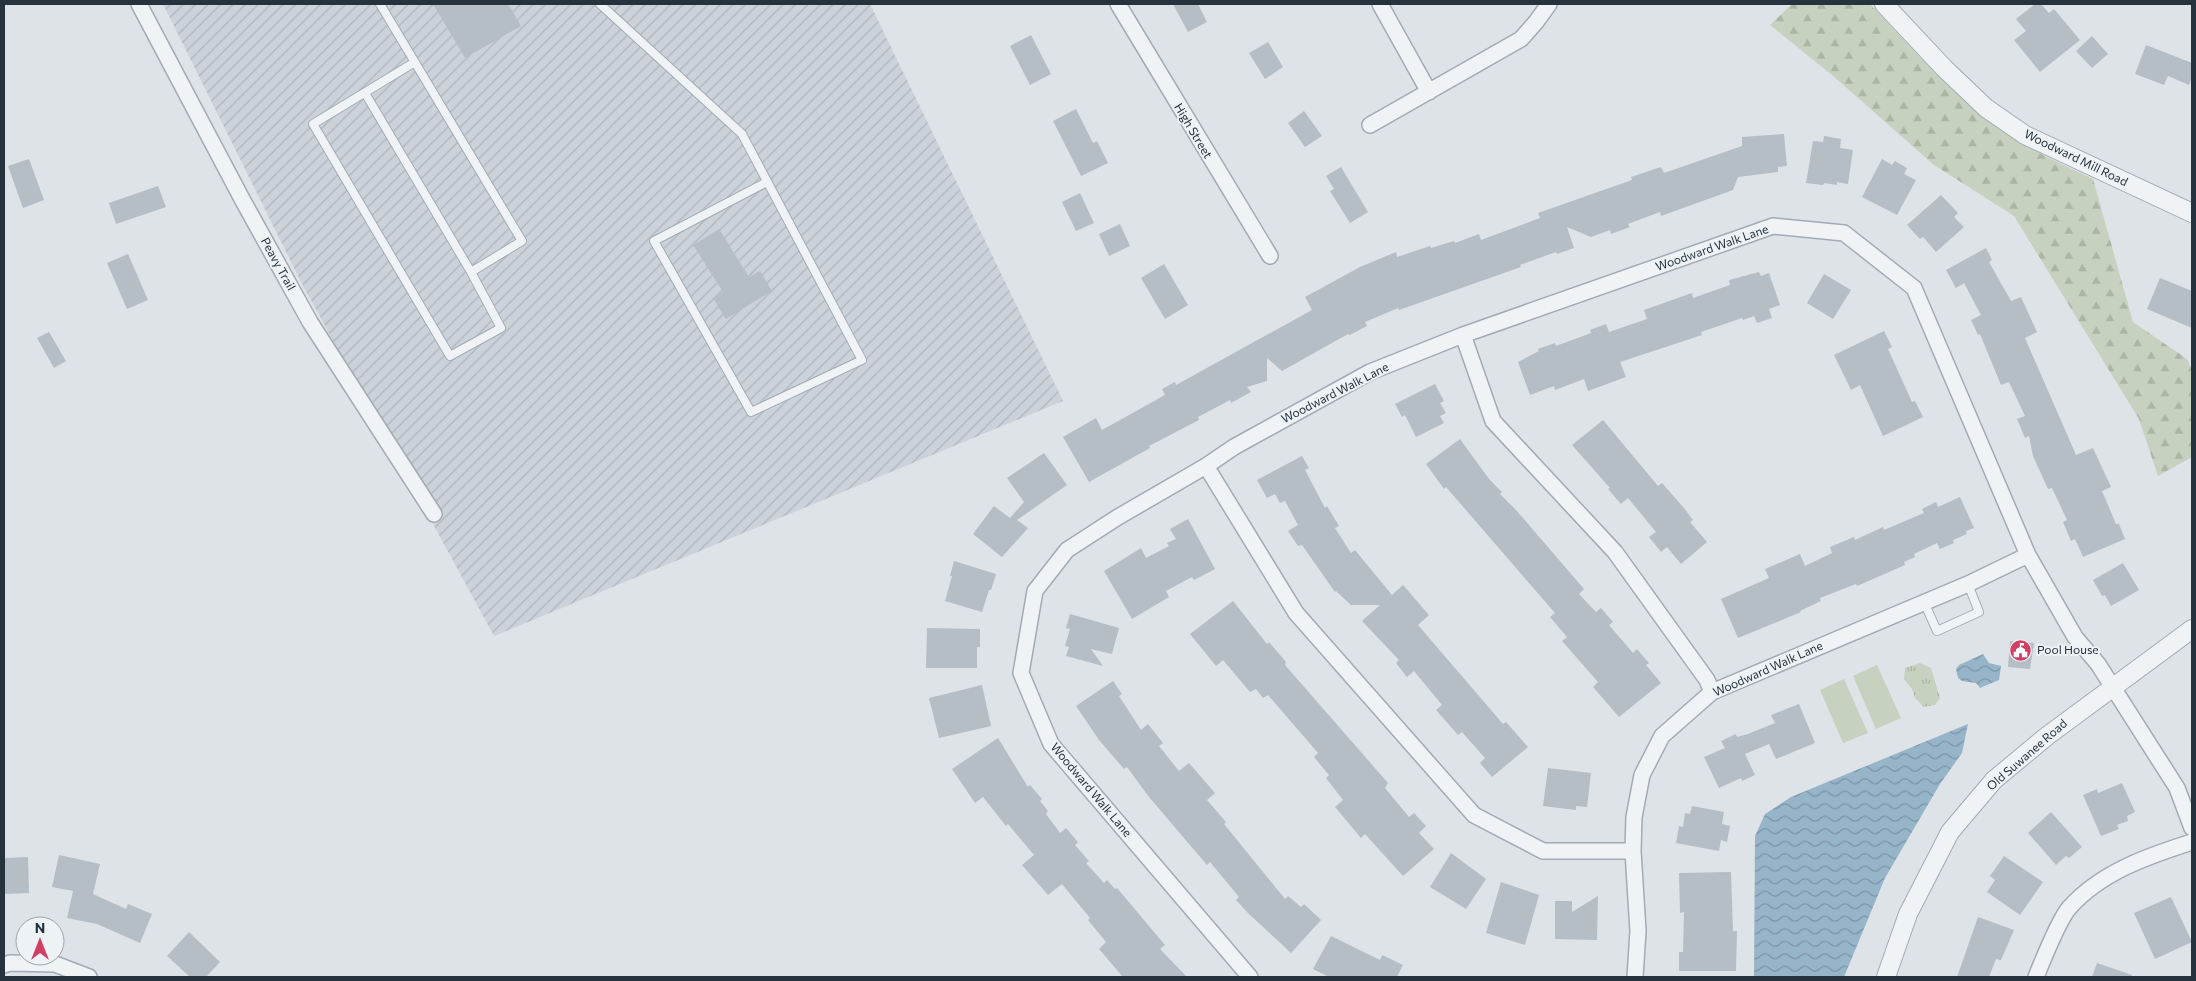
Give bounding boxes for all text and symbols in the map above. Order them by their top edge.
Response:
street label: High Street [1172,100,1216,161]
street label: Woodward Mill Road [2022,126,2130,188]
street label: Woodward Walk Lane [1653,221,1770,273]
street label: Peavy Trail [259,235,299,292]
street label: Woodward Walk Lane [1279,359,1390,425]
street label: Woodward Walk Lane [1711,638,1824,699]
public building icon: Pool House [2009,638,2033,662]
place label: Pool House [2037,642,2099,656]
street label: Old Suwanee Road [1983,716,2069,793]
street label: Woodward Walk Lane [1048,740,1135,839]
north arrow [15,916,65,966]
text: N [35,919,45,936]

